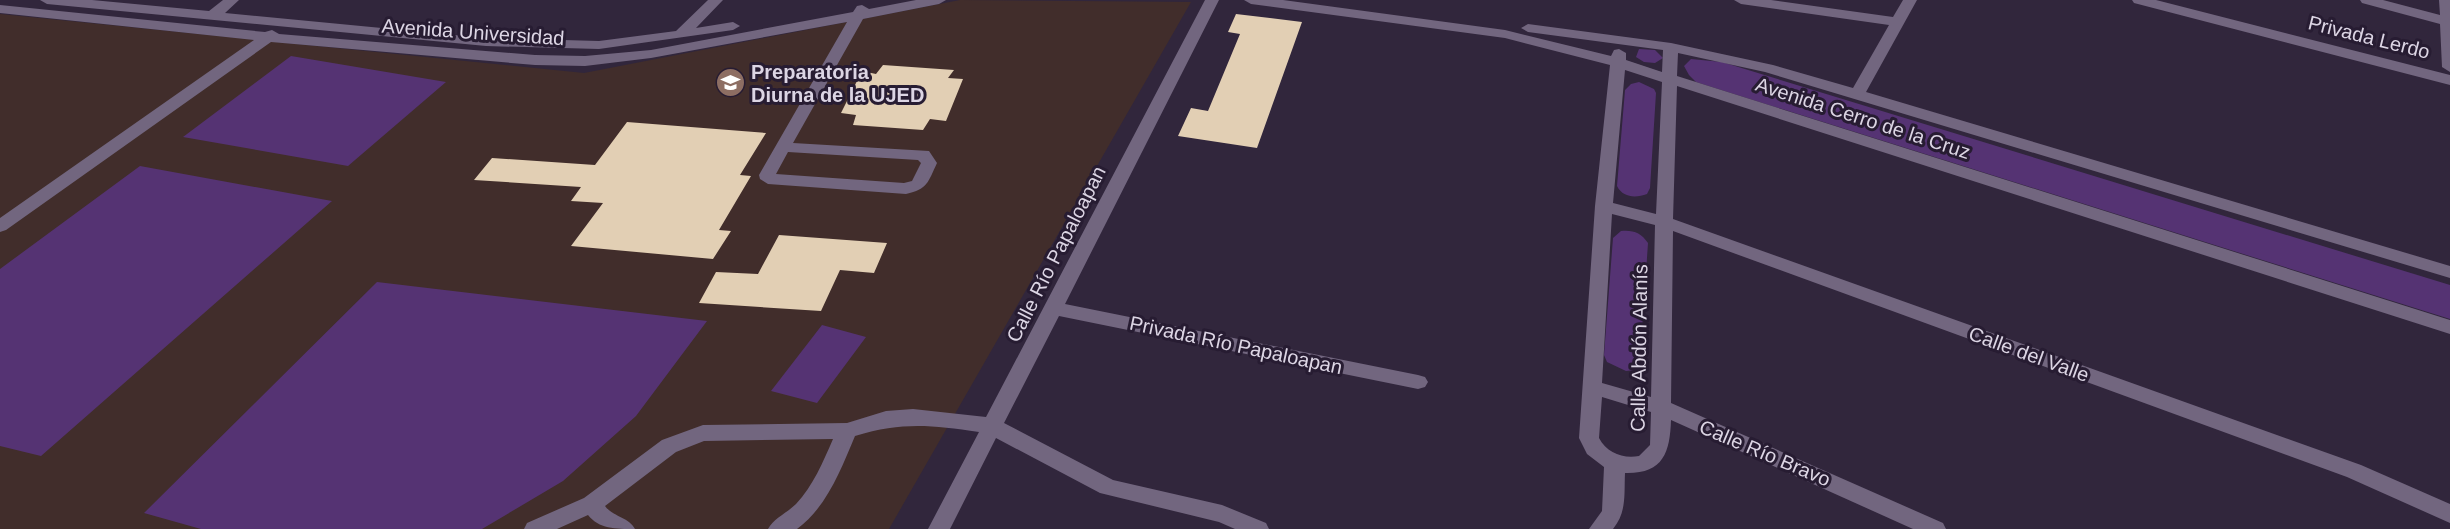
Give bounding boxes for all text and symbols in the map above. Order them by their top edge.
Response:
street label: Privada Lerdo [2306,11,2432,63]
street label: Avenida Universidad [381,15,565,49]
place label: Preparatoria Diurna de la UJED [751,61,924,106]
school or university icon: Preparatoria Diurna de la UJED [714,67,746,99]
street label: Avenida Cerro de la Cruz [1753,73,1973,163]
street label: Calle Río Papaloapan [1002,162,1110,346]
street label: Calle Abdón Alanís [1627,264,1651,432]
street label: Privada Río Papaloapan [1128,312,1344,378]
street label: Calle del Valle [1966,322,2092,386]
street label: Calle Río Bravo [1696,416,1834,490]

